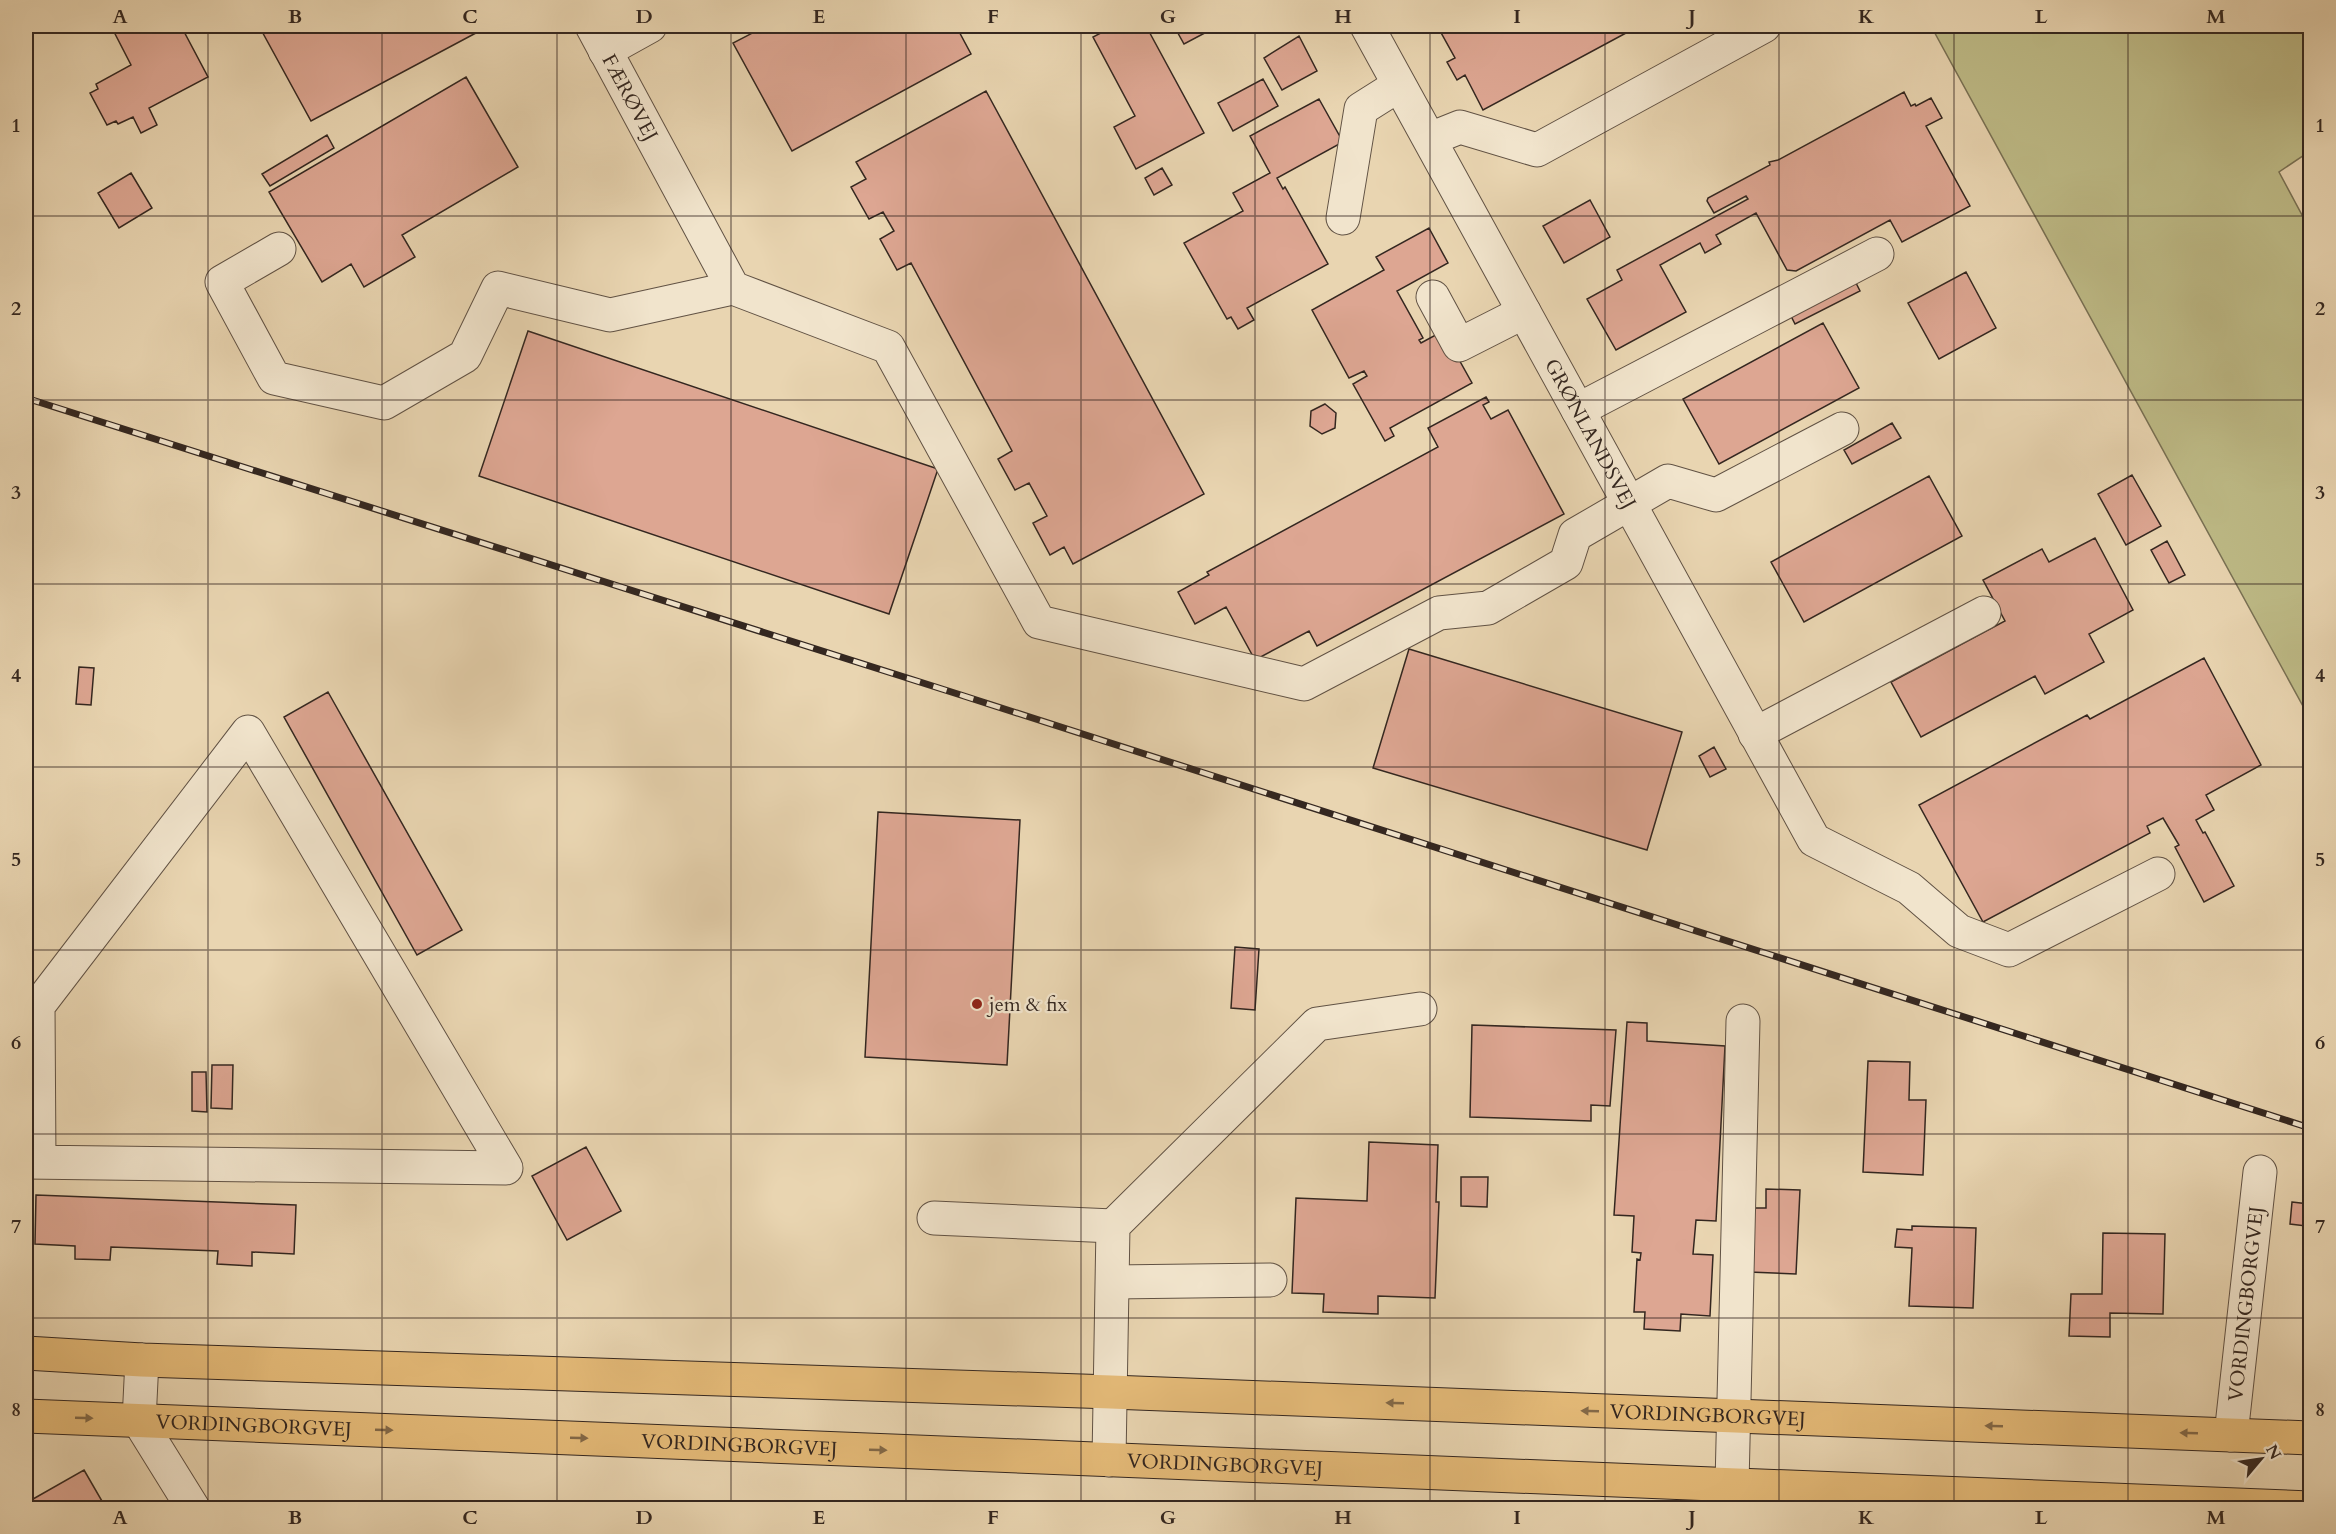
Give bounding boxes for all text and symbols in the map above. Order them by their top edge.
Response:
text: A [112,3,128,30]
text: B [288,3,302,30]
text: C [462,3,478,30]
text: D [635,3,653,30]
text: E [813,3,825,30]
text: F [987,3,999,30]
text: G [1160,3,1176,30]
text: H [1334,3,1352,30]
text: I [1513,3,1521,30]
text: J [1685,3,1696,30]
text: K [1858,3,1875,30]
text: L [2035,3,2048,30]
text: M [2206,3,2226,30]
street label: FÆRØVEJ [595,49,664,146]
text: 1 [11,112,21,139]
text: 1 [2315,112,2325,139]
text: 2 [11,295,21,322]
text: 2 [2315,295,2325,322]
street label: GRØNLANDSVEJ [1538,354,1643,514]
text: 3 [11,479,21,506]
text: 3 [2315,479,2325,506]
text: 4 [11,662,21,689]
text: 4 [2315,662,2325,689]
text: 5 [11,846,21,873]
text: 5 [2315,846,2325,873]
place label: jem & fix [986,991,1067,1018]
marker: jem & fix [970,997,984,1011]
text: 6 [11,1029,21,1056]
text: 6 [2315,1029,2325,1056]
street label: VORDINGBORGVEJ [2222,1205,2270,1403]
text: 7 [11,1213,21,1240]
text: 7 [2315,1213,2325,1240]
text: 8 [11,1396,21,1423]
text: 8 [2315,1396,2325,1423]
street label: VORDINGBORGVEJ [1609,1398,1806,1433]
one-way arrow [1385,1399,1404,1408]
one-way arrow [1580,1406,1599,1415]
street label: VORDINGBORGVEJ [155,1408,352,1443]
one-way arrow [74,1414,93,1423]
one-way arrow [1985,1421,2004,1431]
one-way arrow [374,1426,393,1435]
street label: VORDINGBORGVEJ [641,1428,838,1463]
one-way arrow [2180,1429,2199,1438]
north arrow [2231,1429,2291,1489]
one-way arrow [569,1434,588,1443]
text: N [2260,1441,2286,1464]
one-way arrow [869,1446,888,1455]
street label: VORDINGBORGVEJ [1126,1447,1324,1482]
text: A [112,1504,128,1531]
text: B [288,1504,302,1531]
text: C [462,1504,478,1531]
text: D [635,1504,653,1531]
text: E [813,1504,825,1531]
text: F [987,1504,999,1531]
text: G [1160,1504,1176,1531]
text: H [1334,1504,1352,1531]
text: I [1513,1504,1521,1531]
text: J [1685,1504,1696,1531]
text: K [1858,1504,1875,1531]
text: L [2035,1504,2048,1531]
text: M [2206,1504,2226,1531]

